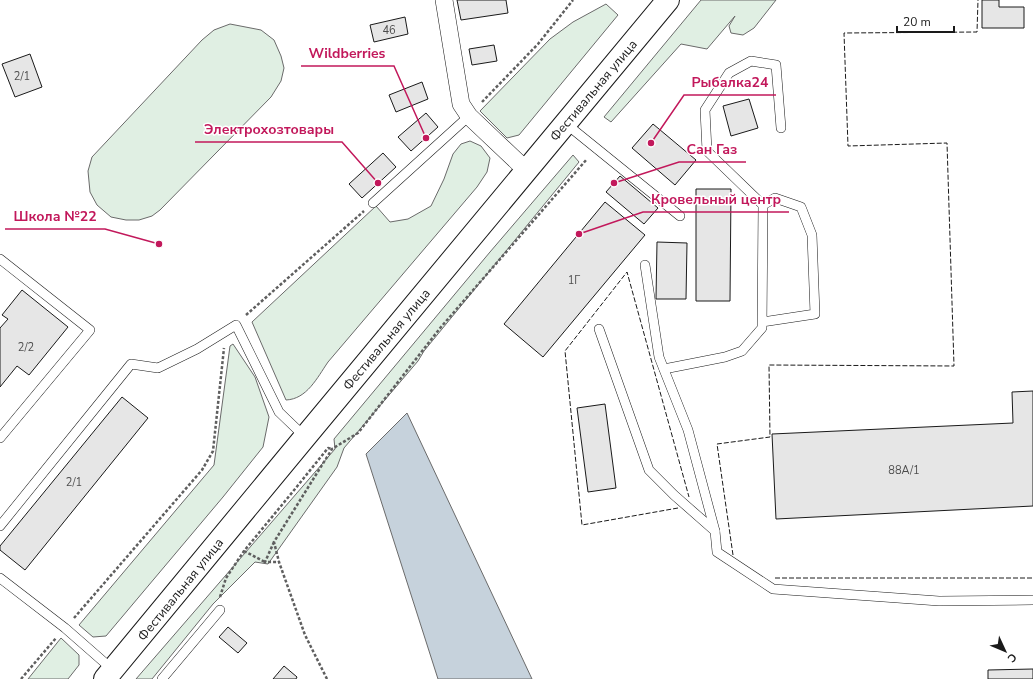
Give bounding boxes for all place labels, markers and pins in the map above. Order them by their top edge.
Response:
callout: Wildberries [301,40,394,66]
callout: Рыбалка24 [684,69,776,95]
callout: Электрохозтовары [195,116,342,142]
callout: Сан Газ [679,136,746,162]
callout: Кровельный центр [643,186,789,212]
callout: Школа №22 [5,203,105,229]

